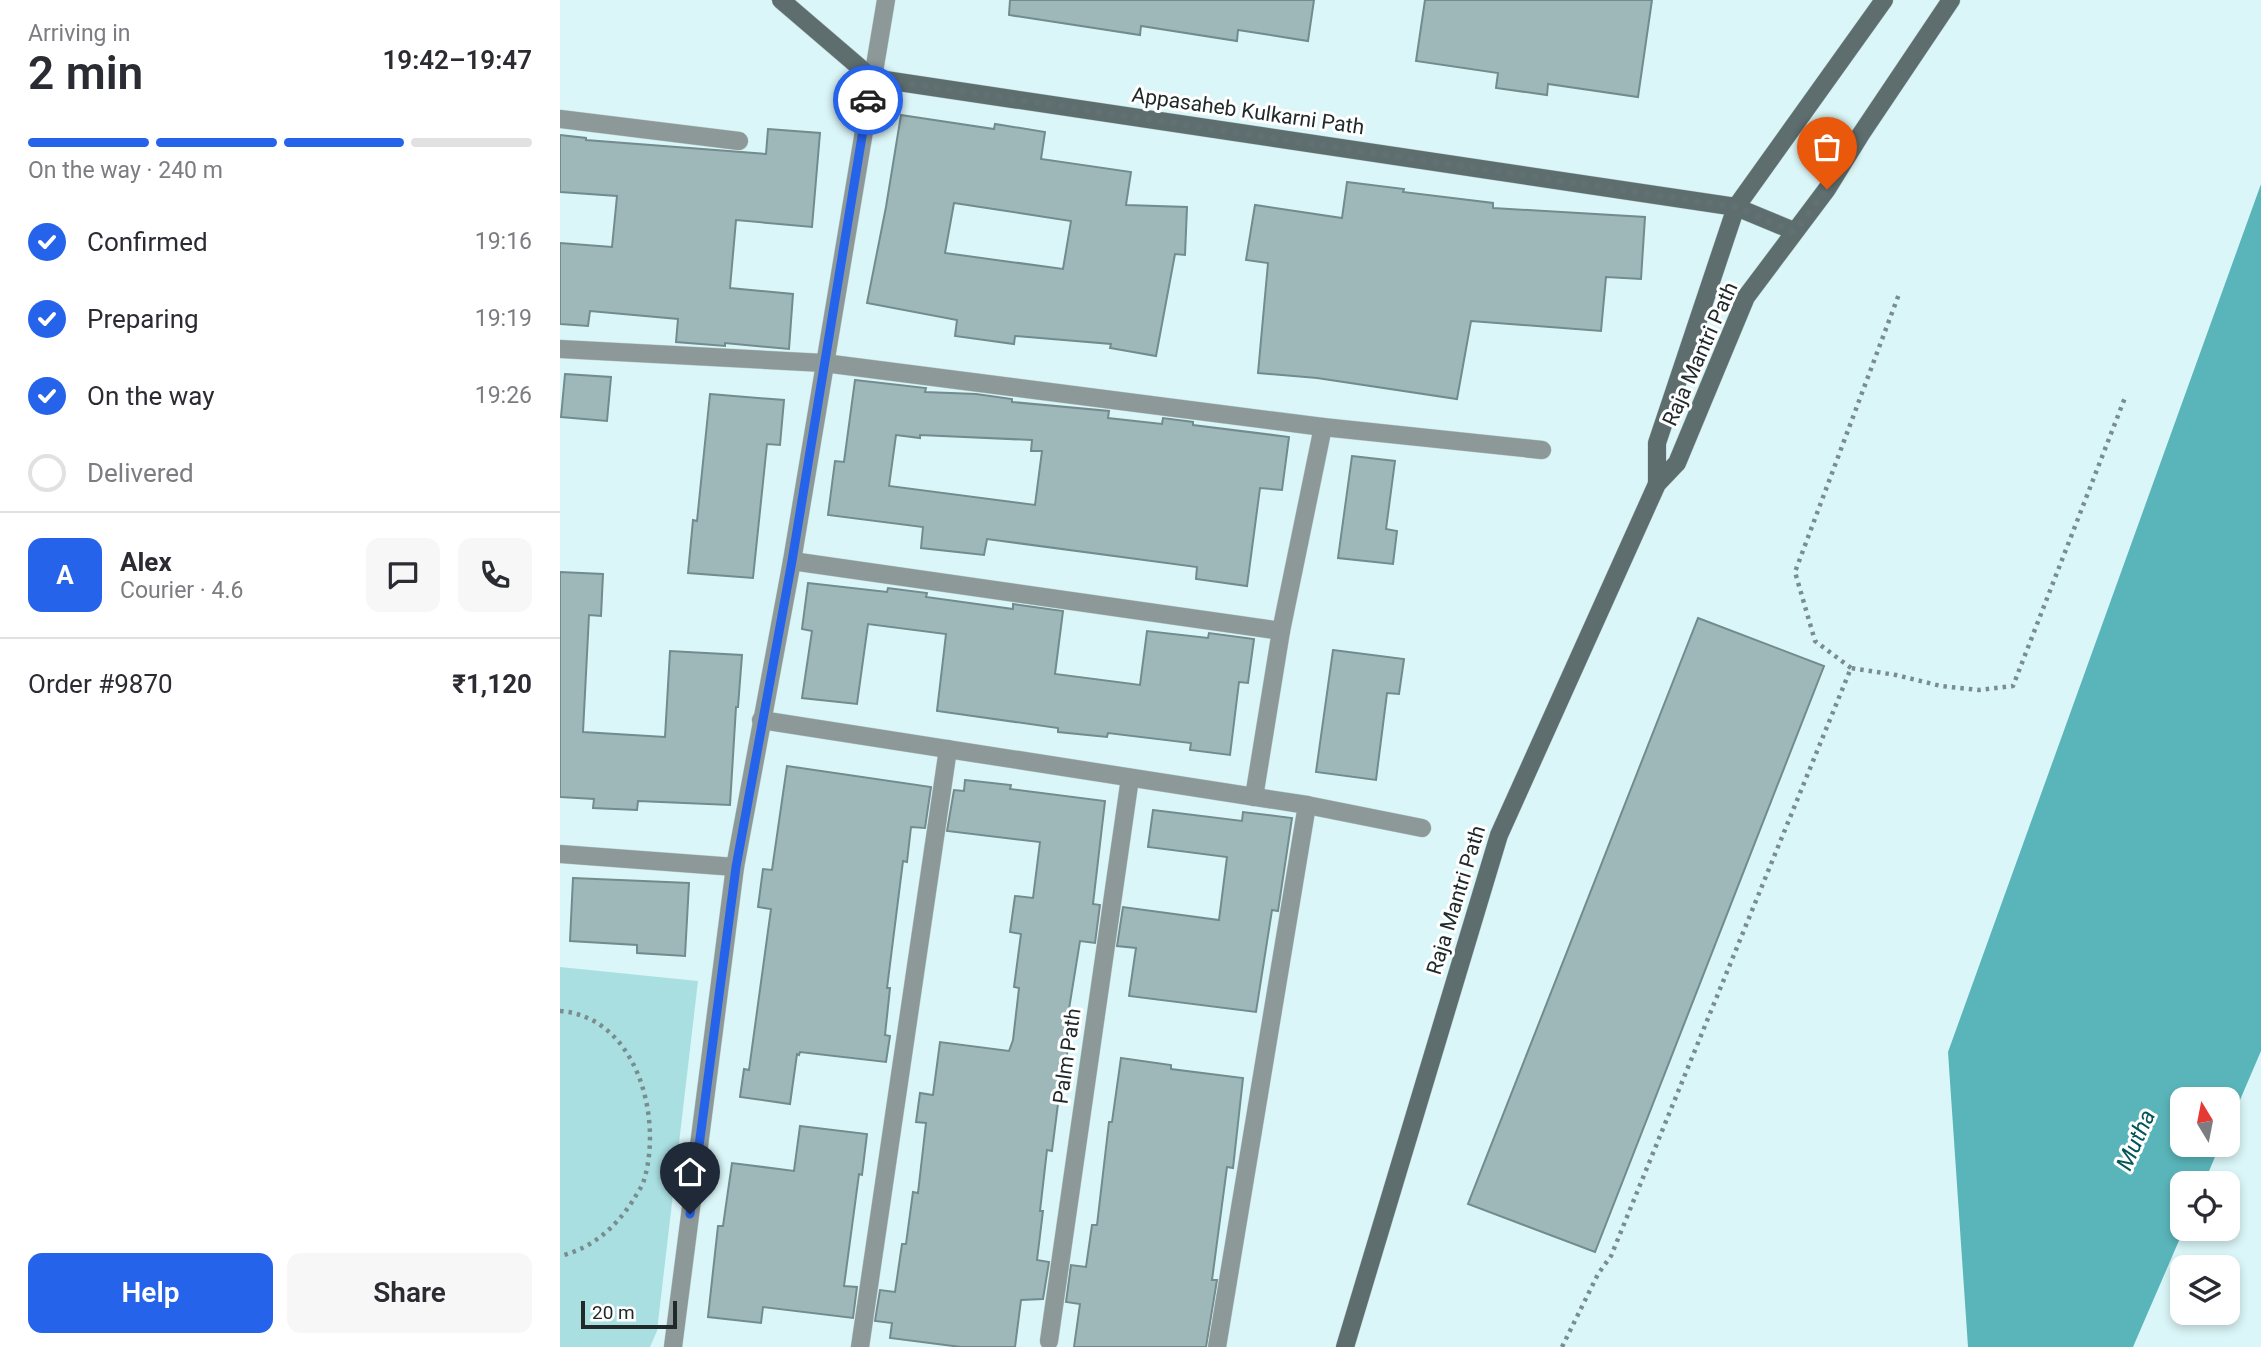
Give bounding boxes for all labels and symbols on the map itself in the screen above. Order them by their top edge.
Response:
courier [833,65,903,135]
street label: Appasaheb Kulkarni Path [1130,83,1366,139]
pin [1797,117,1857,189]
street label: Raja Mantri Path [1658,278,1742,430]
street label: Raja Mantri Path [1422,823,1490,977]
street label: Palm Path [1048,1007,1086,1105]
north arrow [2170,1087,2240,1157]
water label: Mutha [2111,1106,2161,1174]
pin [660,1142,720,1214]
scale bar [581,1298,677,1330]

